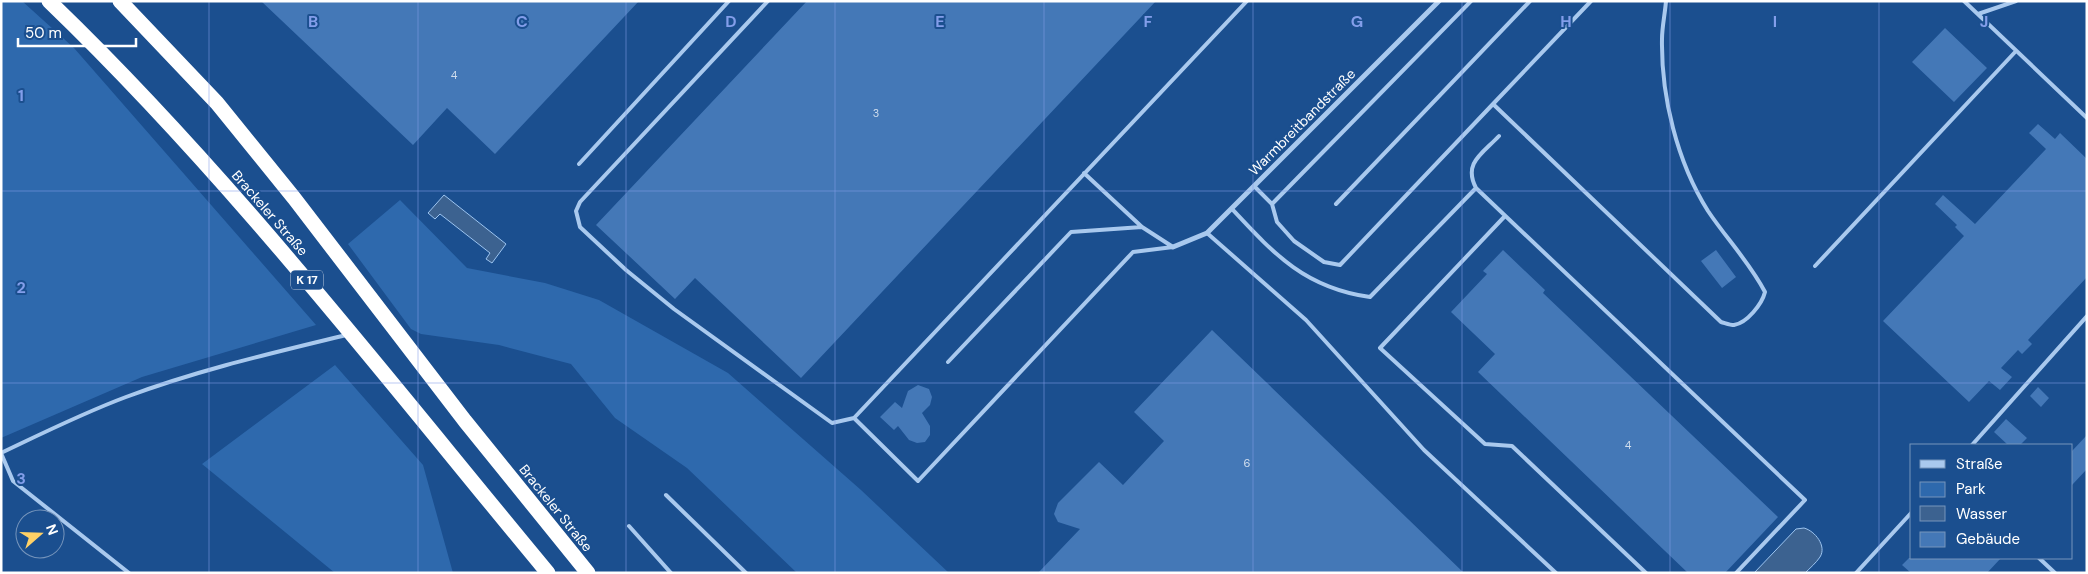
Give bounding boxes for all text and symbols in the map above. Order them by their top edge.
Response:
text: B [308,11,318,32]
text: C [516,11,528,32]
text: D [725,11,737,32]
text: E [935,11,945,32]
text: F [1144,11,1153,32]
text: G [1351,11,1363,32]
text: H [1560,11,1572,32]
text: I [1773,11,1777,32]
text: J [1980,11,1988,32]
scale bar [18,15,135,47]
text: 50 m [25,23,62,43]
street label: Warmbreitbandstraße [1245,65,1359,179]
house number: 4 [451,68,458,82]
text: 1 [18,85,24,106]
house number: 3 [873,106,879,120]
street label: Brackeler Straße [228,167,312,259]
road number: K 17 [291,270,323,290]
text: 2 [16,277,26,298]
house number: 4 [1625,438,1632,452]
legend [1910,444,2073,559]
text: Straße [1956,454,2003,474]
house number: 6 [1244,456,1251,470]
street label: Brackeler Straße [515,461,597,555]
text: 3 [16,468,26,489]
text: Park [1956,479,1986,499]
text: Wasser [1956,504,2008,524]
north arrow [15,509,65,559]
text: N [42,522,62,537]
text: Gebäude [1956,529,2020,549]

